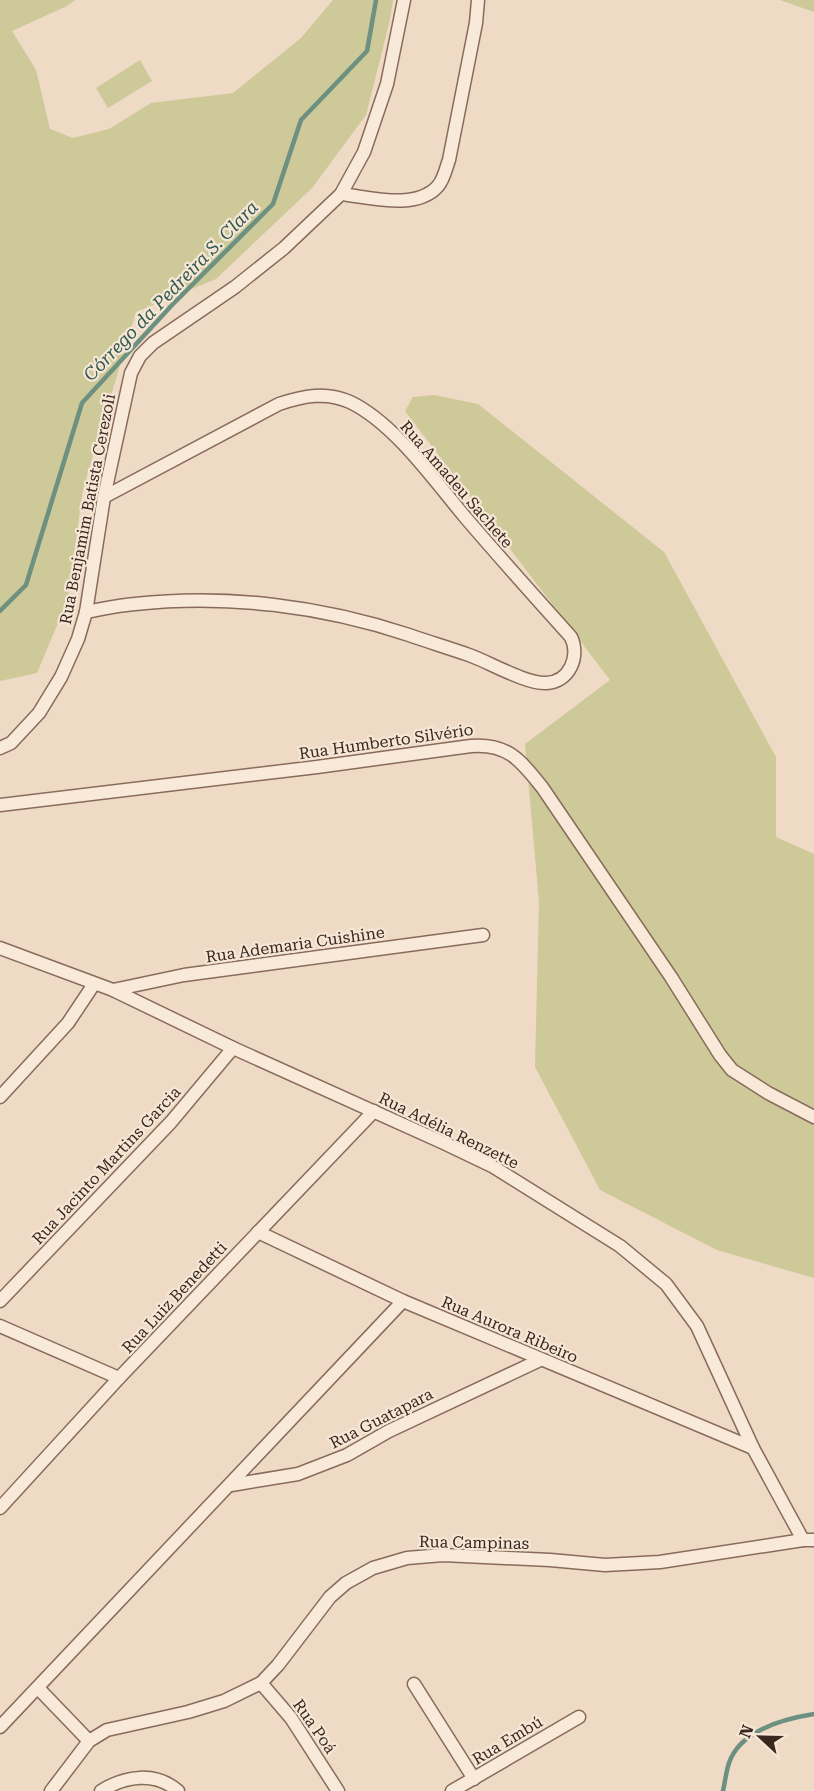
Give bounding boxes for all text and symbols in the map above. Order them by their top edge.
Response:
water label: Córrego da Pedreira S. Clara [79,196,262,385]
street label: Rua Benjamim Batista Cerezoli [56,392,119,626]
street label: Rua Amadeu Sachete [396,417,517,552]
street label: Rua Humberto Silvério [298,720,475,763]
street label: Rua Ademaria Cuishine [204,923,386,966]
street label: Rua Jacinto Martins Garcia [28,1082,185,1248]
street label: Rua Adélia Renzette [376,1088,522,1173]
street label: Rua Luiz Benedetti [118,1238,231,1357]
street label: Rua Aurora Ribeiro [439,1292,581,1367]
street label: Rua Guatapara [326,1384,436,1453]
street label: Rua Campinas [419,1532,530,1553]
street label: Rua Poá [289,1696,340,1757]
north arrow [730,1707,790,1767]
street label: Rua Embú [469,1712,546,1769]
text: N [735,1722,758,1741]

